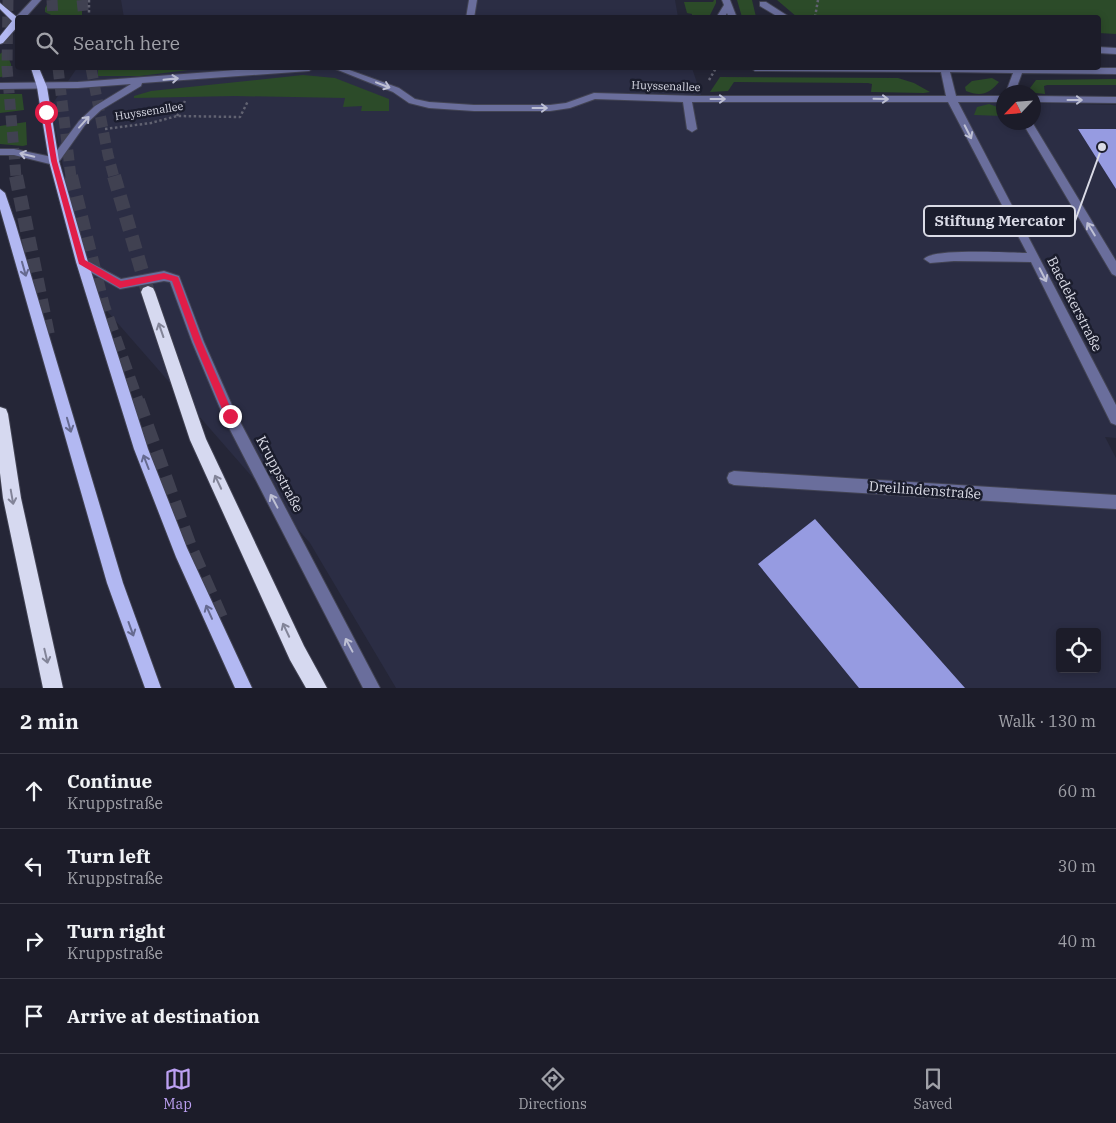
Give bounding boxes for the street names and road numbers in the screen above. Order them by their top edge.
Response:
street label: Huyssenallee [631,78,701,94]
street label: Huyssenallee [114,99,184,123]
street label: Baedekerstraße [1043,253,1107,355]
street label: Kruppstraße [252,433,308,515]
street label: Dreilindenstraße [868,477,982,503]

